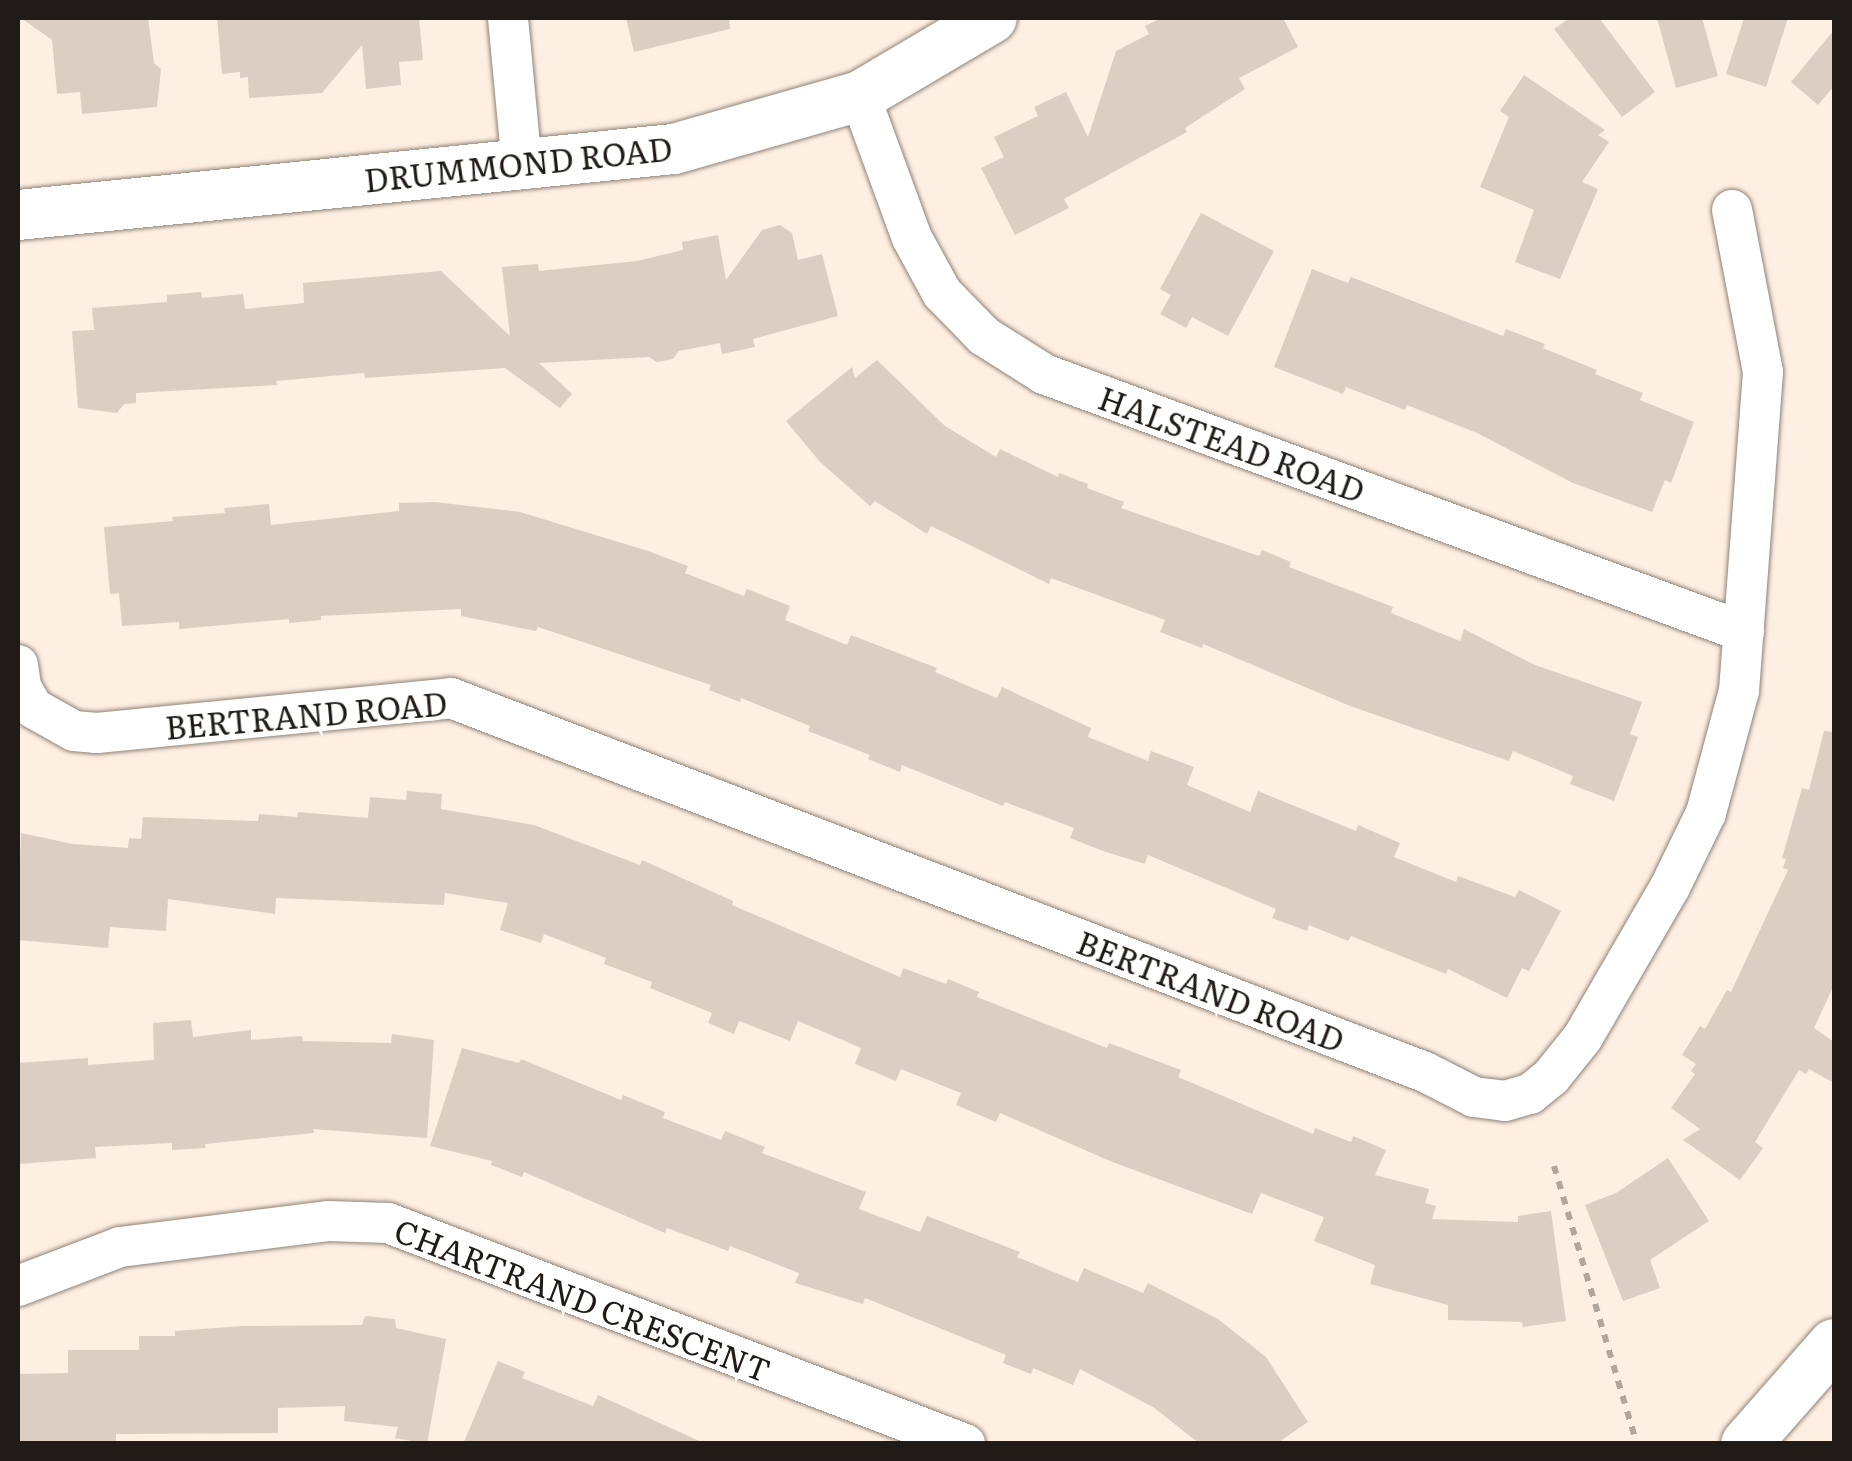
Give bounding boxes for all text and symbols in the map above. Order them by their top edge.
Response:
street label: DRUMMOND ROAD [362,128,674,198]
street label: HALSTEAD ROAD [1094,377,1370,509]
street label: BERTRAND ROAD [163,683,449,745]
street label: BERTRAND ROAD [1072,921,1350,1059]
street label: CHARTRAND CRESCENT [390,1209,776,1389]

